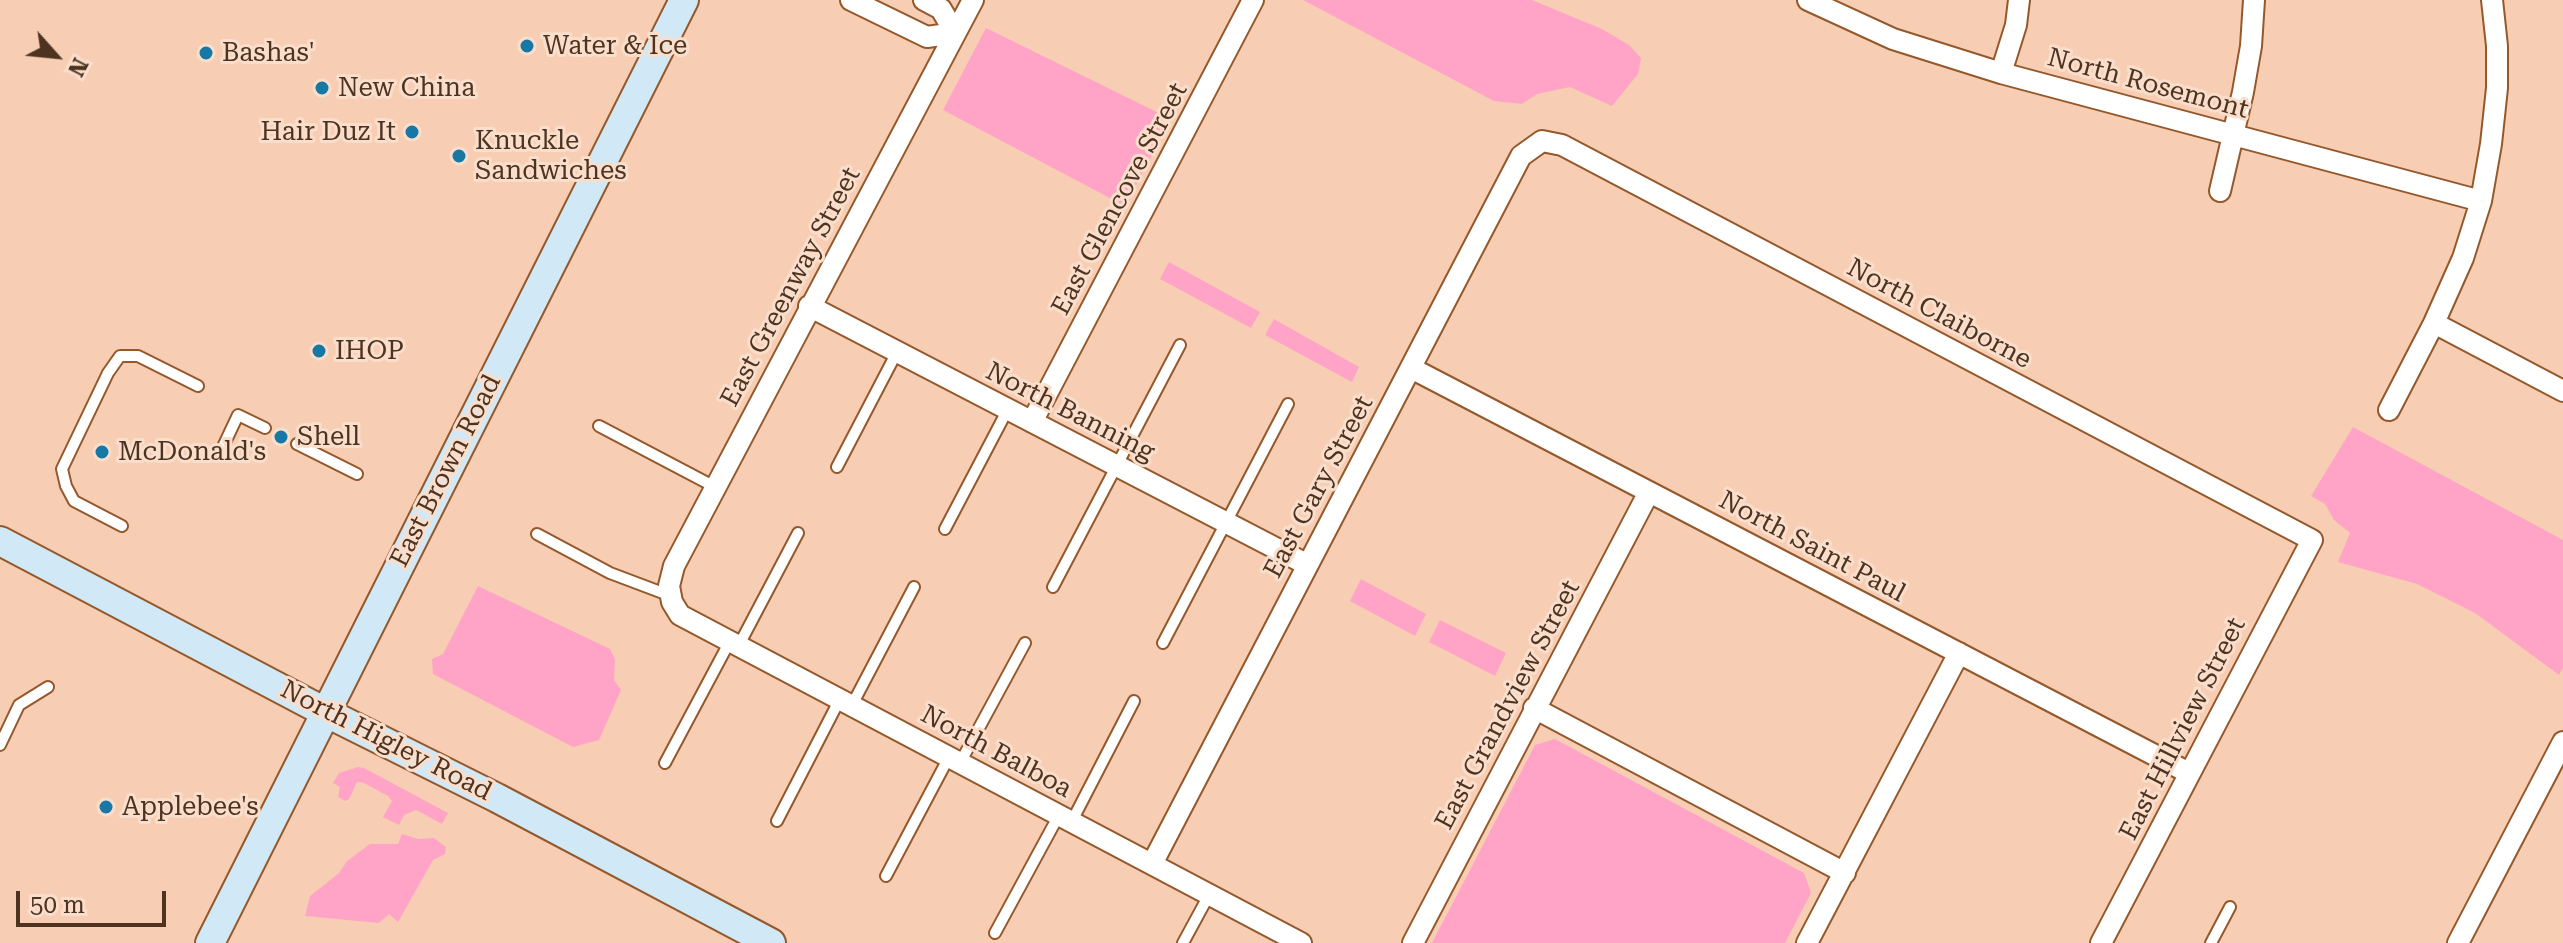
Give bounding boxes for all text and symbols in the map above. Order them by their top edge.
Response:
north arrow [16,16,96,96]
place label: Water & Ice [543,30,687,62]
place label: Bashas' [222,37,315,69]
marker: Water & Ice [518,37,536,55]
street label: North Rosemont [2044,42,2252,126]
marker: Bashas' [197,44,215,62]
text: N [63,54,93,80]
place label: New China [338,72,475,104]
street label: East Glencove Street [1046,78,1194,320]
marker: New China [313,79,331,97]
place label: Hair Duz It [260,116,396,148]
marker: Hair Duz It [403,123,421,141]
place label: Knuckle Sandwiches [475,125,627,186]
marker: Knuckle Sandwiches [450,147,468,165]
street label: East Greenway Street [715,162,867,412]
street label: North Claiborne [1842,252,2036,376]
place label: IHOP [335,335,404,367]
marker: IHOP [310,342,328,360]
street label: North Banning [980,356,1160,468]
street label: East Brown Road [384,370,508,572]
street label: East Gary Street [1258,391,1380,583]
place label: Shell [297,421,360,453]
marker: Shell [272,428,290,446]
place label: McDonald's [118,436,266,468]
marker: McDonald's [93,443,111,461]
street label: North Saint Paul [1713,485,1911,609]
street label: East Grandview Street [1429,575,1587,835]
street label: East Hillview Street [2113,613,2253,845]
street label: North Higley Road [275,674,497,808]
street label: North Balboa [915,699,1077,805]
place label: Applebee's [122,791,259,823]
marker: Applebee's [97,798,115,816]
scale bar [20,875,170,925]
text: 50 m [30,891,85,919]

